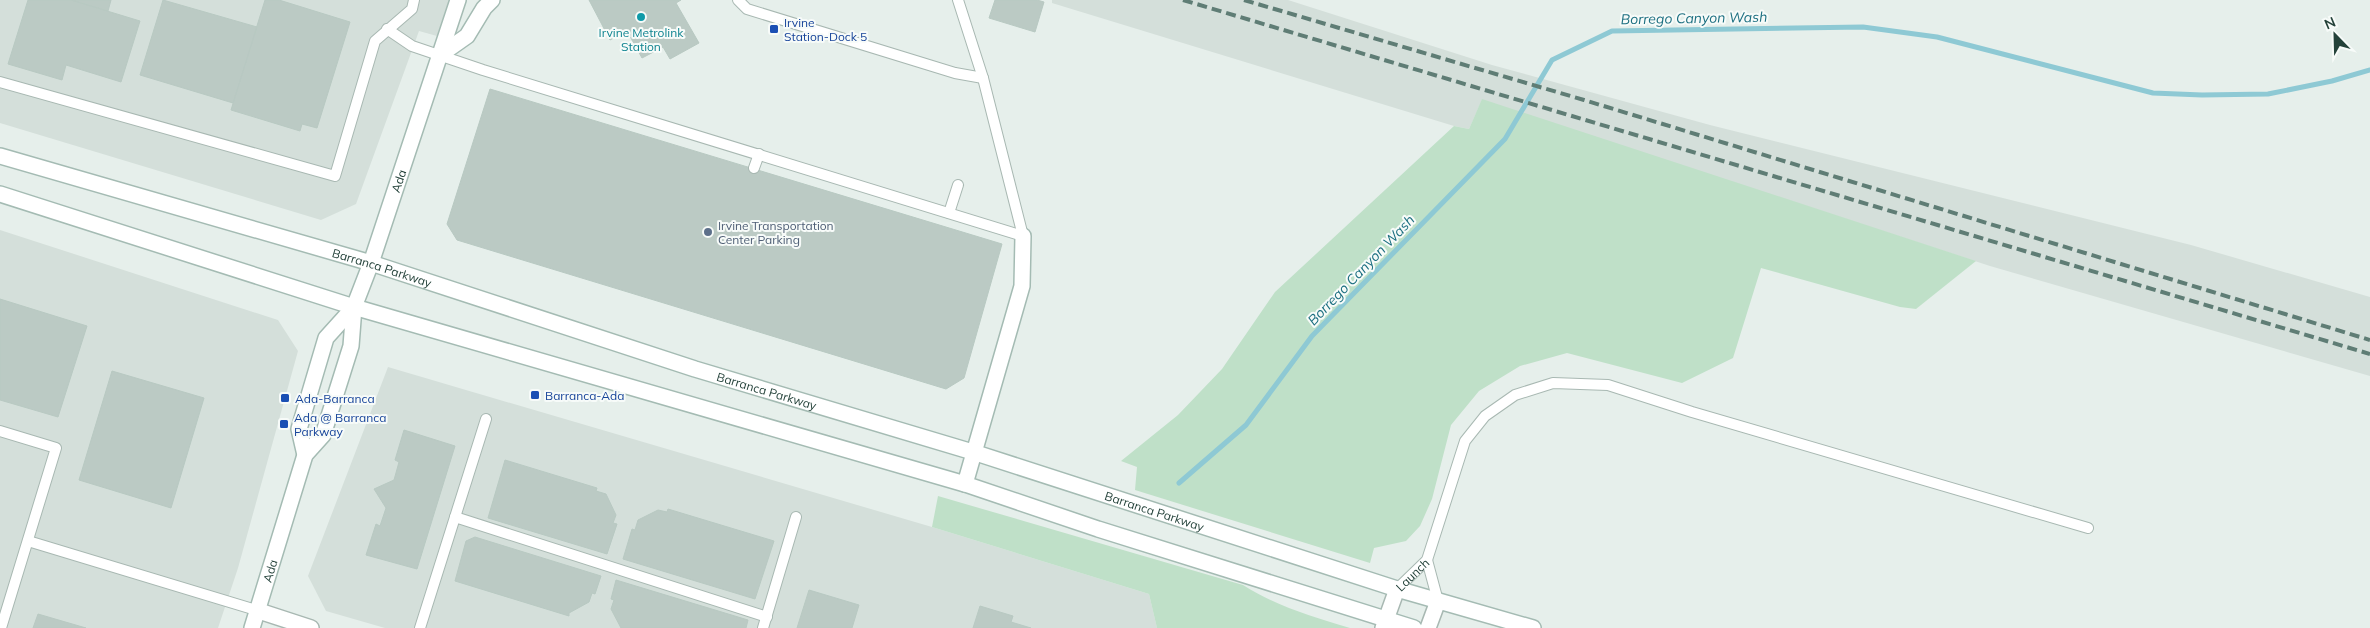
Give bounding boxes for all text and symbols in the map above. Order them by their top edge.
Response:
water label: Borrego Canyon Wash [1621,8,1767,28]
north arrow [2310,10,2360,60]
marker: Irvine Metrolink Station [635,11,647,23]
text: N [2322,13,2338,33]
place label: Irvine Station-Dock 5 [784,15,867,44]
marker: Irvine Station-Dock 5 [768,23,780,35]
place label: Irvine Metrolink Station [599,25,684,54]
street label: Ada [387,167,409,194]
water label: Borrego Canyon Wash [1304,211,1418,329]
place label: Irvine Transportation Center Parking [718,218,834,247]
marker: Irvine Transportation Center Parking [702,226,714,238]
street label: Barranca Parkway [331,245,434,290]
street label: Barranca Parkway [715,368,819,413]
place label: Barranca-Ada [545,388,624,403]
marker: Barranca-Ada [529,389,541,401]
place label: Ada-Barranca [295,391,375,406]
marker: Ada-Barranca [279,392,291,404]
place label: Ada @ Barranca Parkway [294,410,386,439]
marker: Ada @ Barranca Parkway [278,418,290,430]
street label: Barranca Parkway [1103,488,1207,534]
street label: Launch [1392,555,1432,594]
street label: Ada [259,557,280,584]

